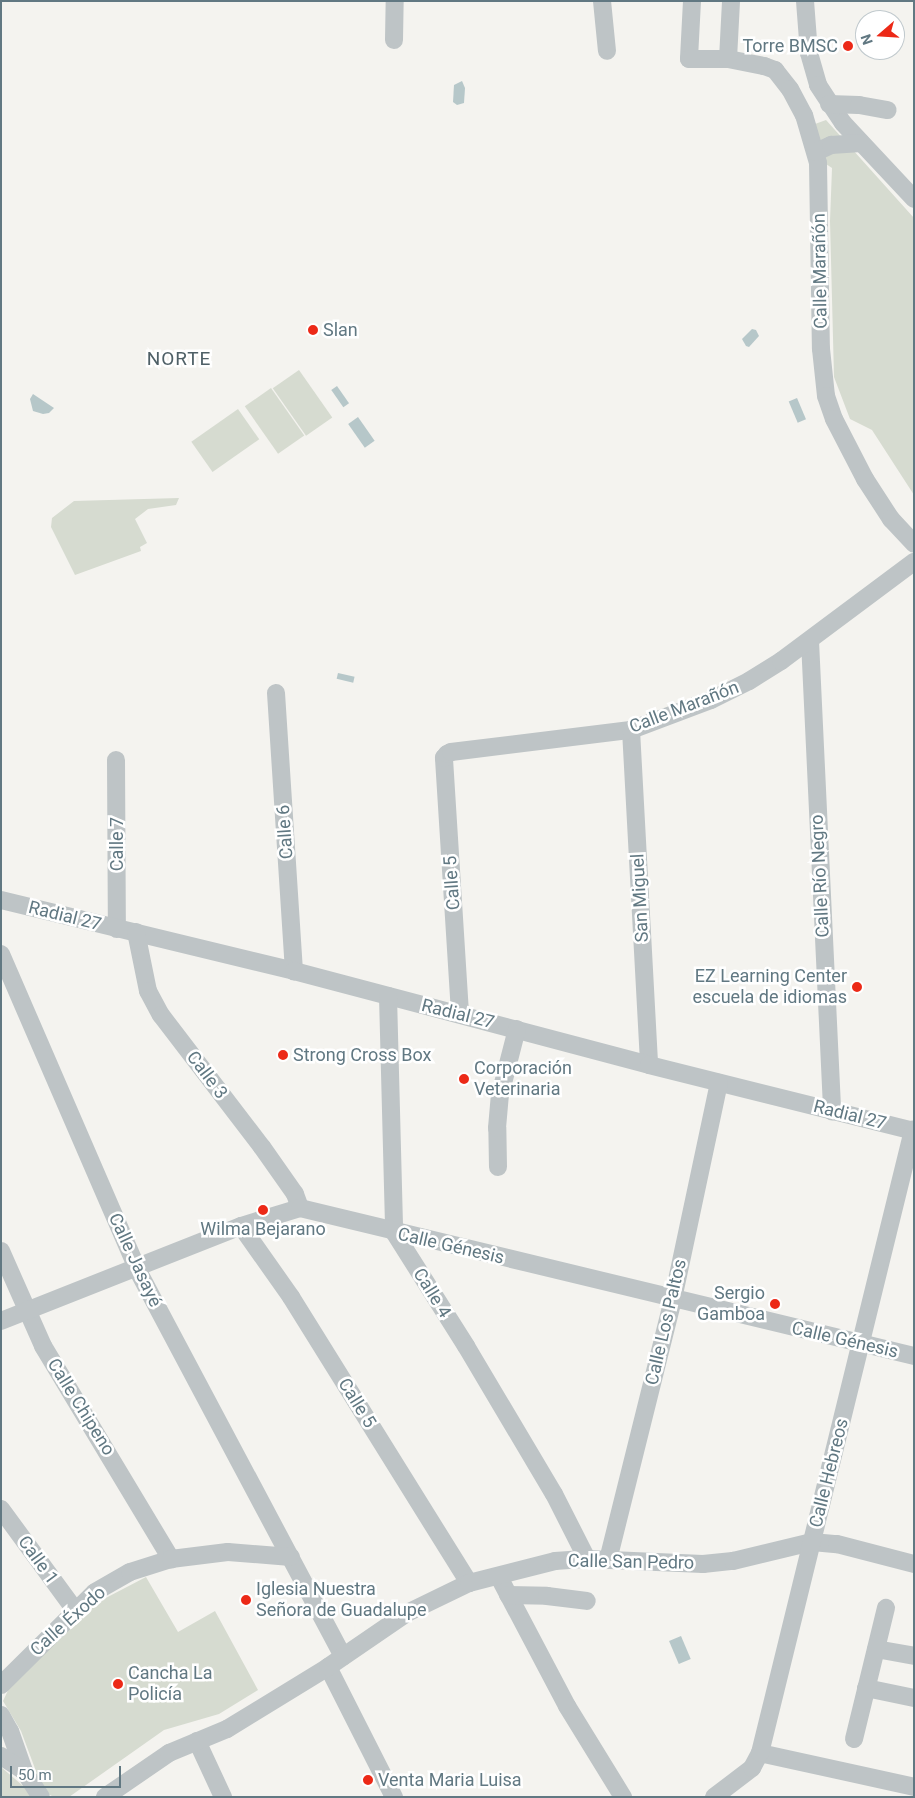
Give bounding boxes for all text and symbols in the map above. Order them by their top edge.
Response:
north arrow [855,10,905,60]
text: N [858,32,876,47]
place label: Torre BMSC [742,35,838,57]
marker: Torre BMSC [842,40,854,52]
street label: Calle Marañón [808,213,832,329]
place label: Slan [323,319,358,341]
marker: Slan [307,324,319,336]
district label: NORTE [146,348,212,370]
street label: Calle Marañón [626,676,742,738]
street label: Calle 6 [272,804,298,860]
street label: Calle Río Negro [806,814,834,938]
street label: Calle 7 [106,817,128,871]
street label: San Miguel [627,853,653,943]
street label: Calle 5 [439,855,465,911]
street label: Radial 27 [26,897,104,935]
place label: EZ Learning Center escuela de idiomas [692,966,847,1009]
marker: EZ Learning Center escuela de idiomas [851,981,863,993]
street label: Radial 27 [419,995,497,1033]
place label: Strong Cross Box [293,1044,431,1066]
street label: Calle 3 [182,1047,232,1103]
marker: Strong Cross Box [277,1049,289,1061]
place label: Corporación Veterinaria [474,1058,572,1100]
marker: Corporación Veterinaria [458,1073,470,1085]
street label: Radial 27 [811,1096,889,1134]
marker: Wilma Bejarano [257,1204,269,1216]
street label: Calle Jasayé [104,1210,166,1310]
place label: Wilma Bejarano [200,1218,326,1240]
street label: Calle Génesis [396,1223,506,1269]
street label: Calle Los Paltos [641,1257,691,1387]
street label: Calle 4 [408,1264,456,1322]
place label: Sergio Gamboa [697,1283,765,1326]
marker: Sergio Gamboa [769,1298,781,1310]
street label: Calle Génesis [790,1317,900,1363]
street label: Calle Chipeno [43,1355,119,1459]
street label: Calle 5 [333,1374,381,1432]
street label: Calle Hebreos [805,1416,853,1530]
street label: Calle 1 [13,1532,63,1588]
street label: Calle San Pedro [568,1550,694,1574]
place label: Iglesia Nuestra Señora de Guadalupe [256,1579,426,1622]
street label: Calle Éxodo [26,1582,110,1660]
marker: Iglesia Nuestra Señora de Guadalupe [240,1594,252,1606]
place label: Cancha La Policía [128,1663,213,1706]
marker: Cancha La Policía [112,1678,124,1690]
scale bar [12,1756,124,1788]
text: 50 m [18,1766,52,1784]
place label: Venta Maria Luisa [378,1769,522,1791]
marker: Venta Maria Luisa [362,1774,374,1786]

